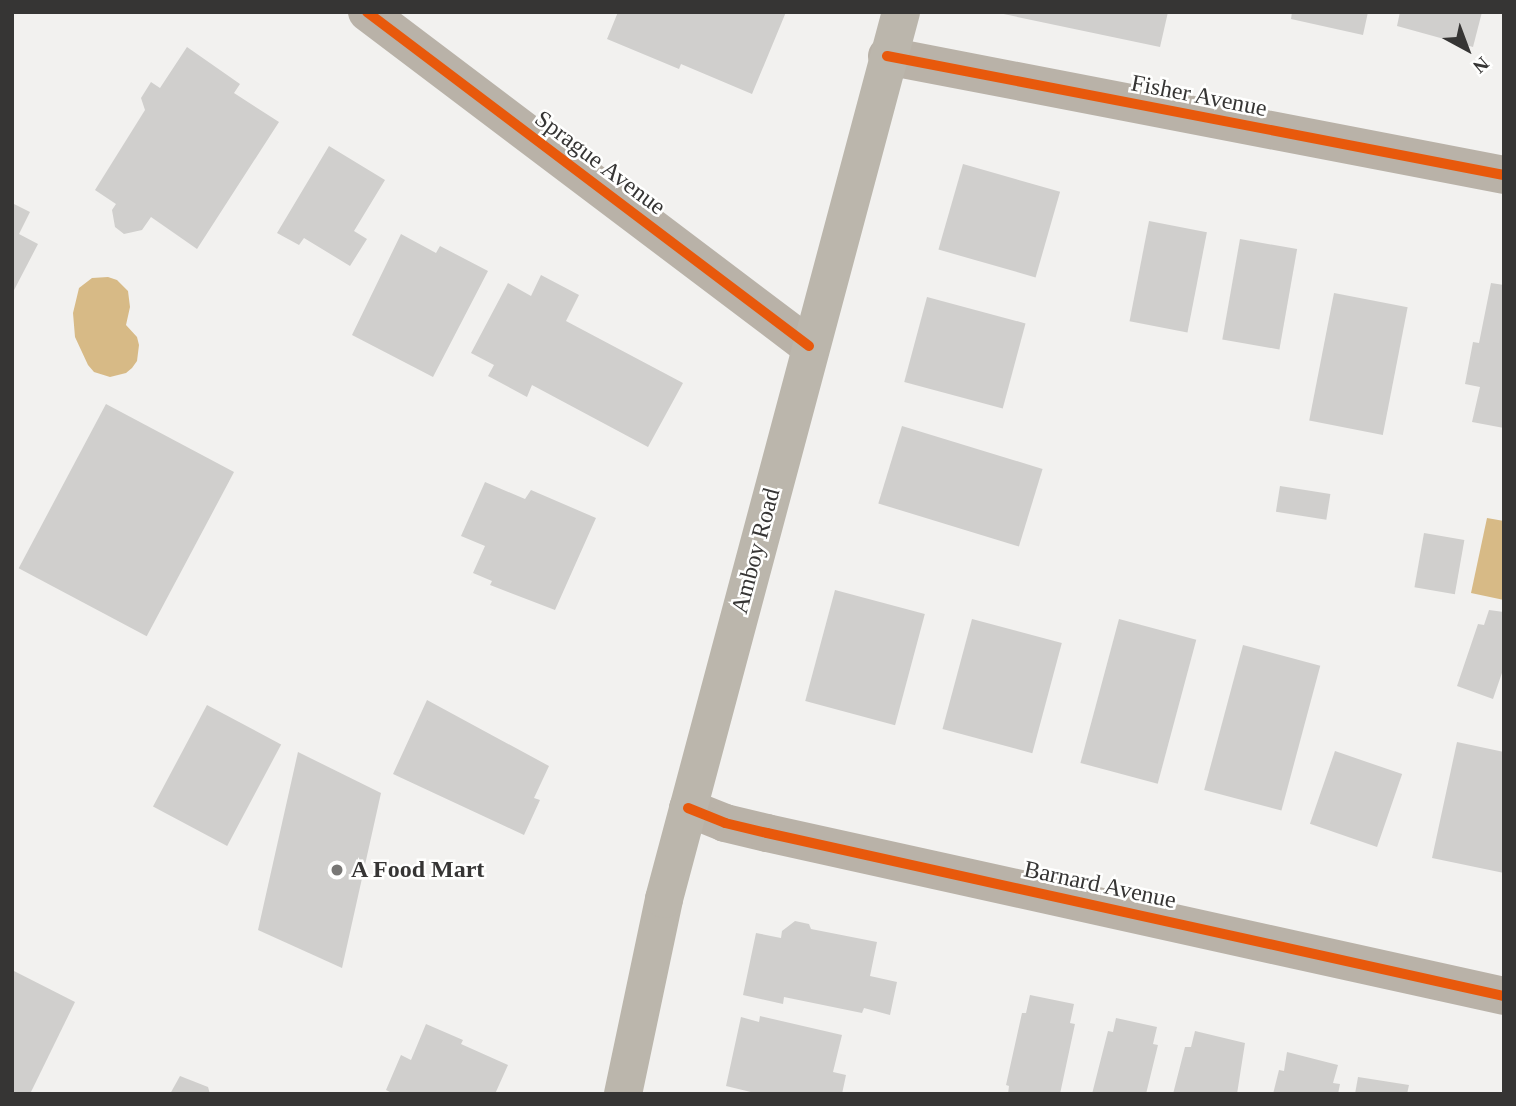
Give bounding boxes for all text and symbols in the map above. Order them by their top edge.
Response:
north arrow [1432,14,1502,84]
text: N [1469,53,1493,78]
street label: Fisher Avenue [1128,69,1270,123]
street label: Sprague Avenue [528,104,672,222]
street label: Amboy Road [725,485,787,617]
street label: Barnard Avenue [1021,855,1179,915]
place label: A Food Mart [351,856,486,884]
marker: A Food Mart [329,862,345,878]

